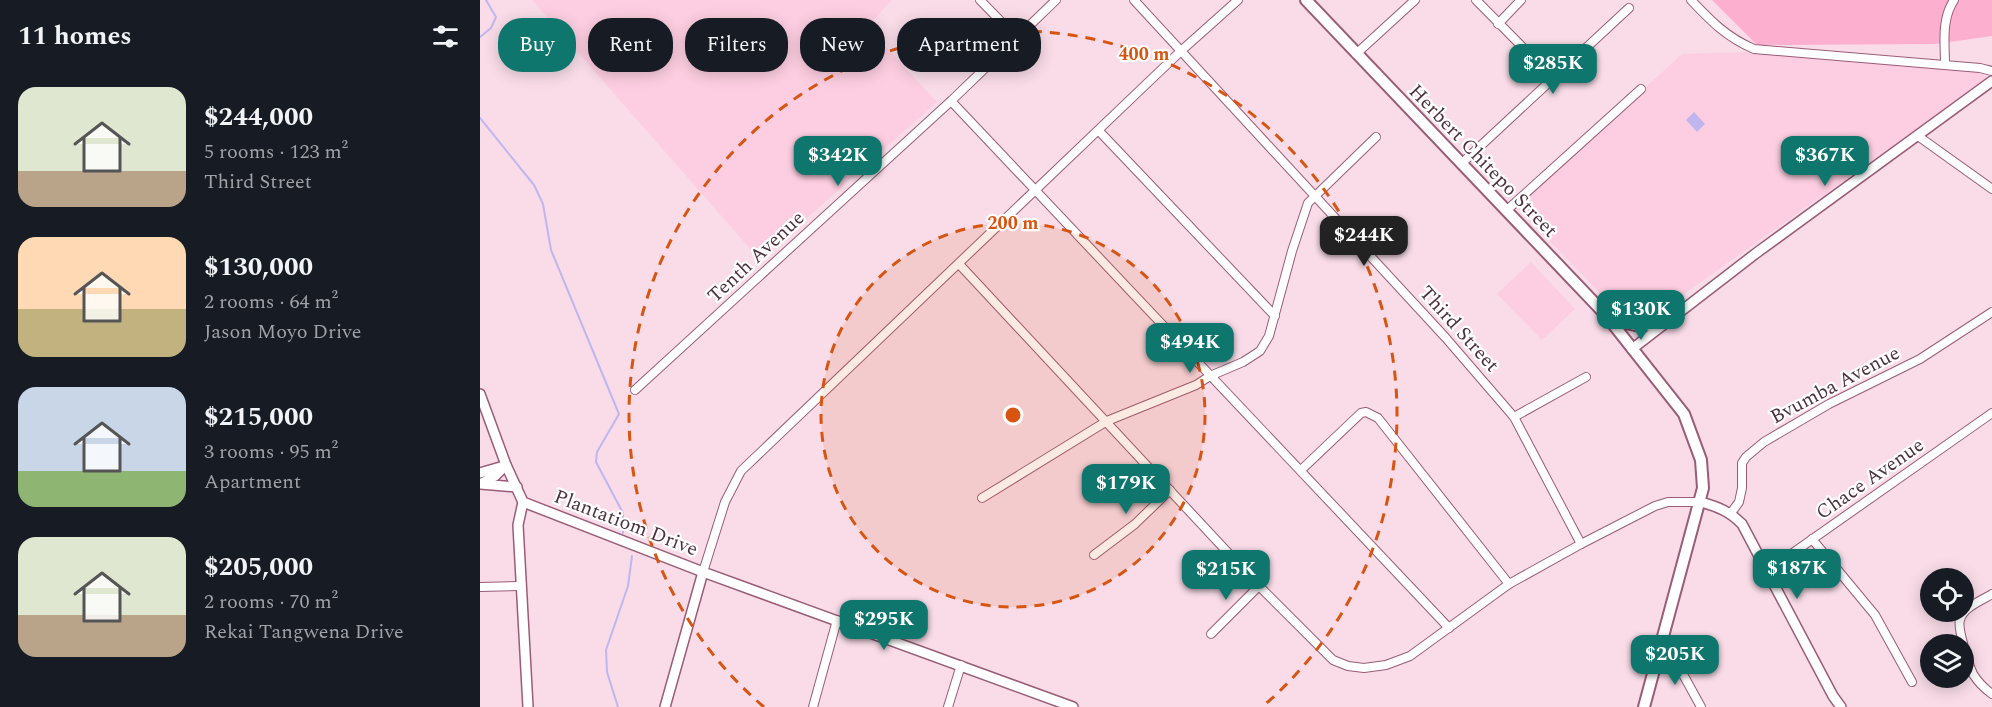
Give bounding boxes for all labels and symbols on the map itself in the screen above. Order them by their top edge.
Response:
text: 400 m [1118,41,1170,68]
pin: $285K [1511,44,1595,95]
street label: Herbert Chitepo Street [1401,77,1565,245]
pin: $342K [796,136,880,187]
pin: $367K [1783,136,1867,187]
street label: Tenth Avenue [701,204,811,310]
text: 200 m [987,210,1039,237]
pin: $244K [1322,216,1406,267]
street label: Third Street [1412,279,1506,379]
pin: $130K [1599,290,1683,341]
pin: $494K [1148,323,1232,374]
street label: Bvumba Avenue [1765,338,1905,432]
centre of rings [1003,405,1023,425]
street label: Chace Avenue [1810,431,1930,527]
pin: $179K [1084,464,1168,515]
street label: Plantatiom Drive [550,482,702,564]
pin: $187K [1755,549,1839,600]
pin: $215K [1184,550,1268,601]
pin: $295K [842,600,926,651]
pin: $205K [1633,635,1717,686]

